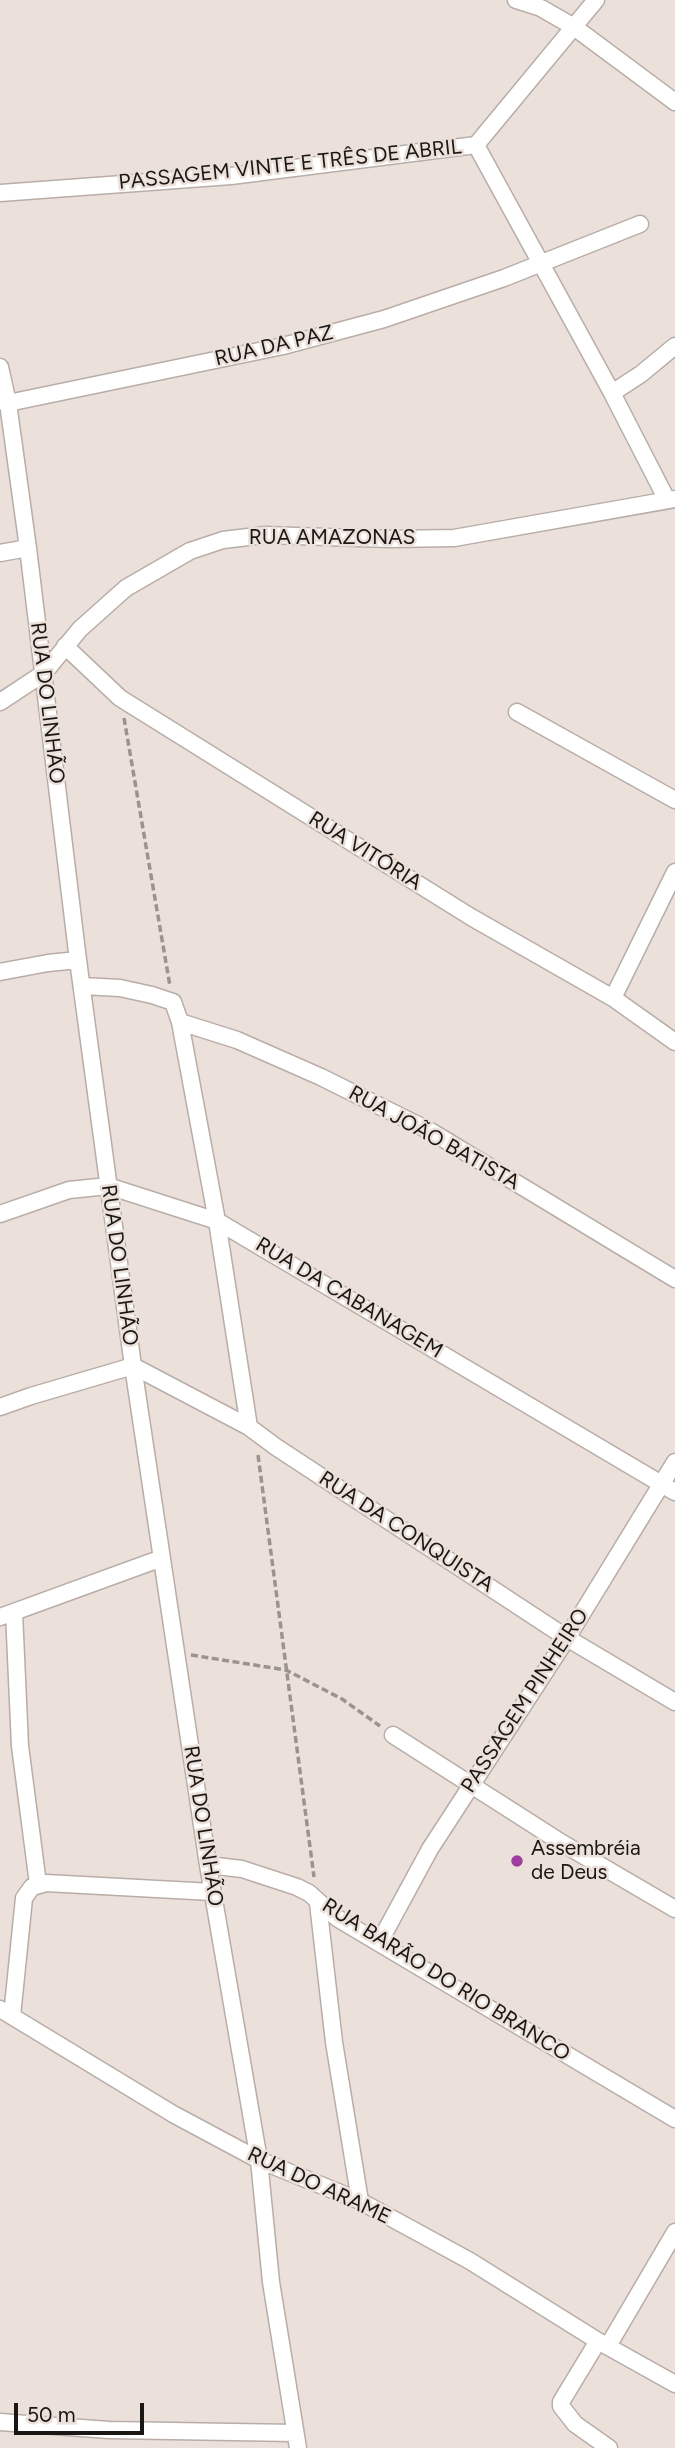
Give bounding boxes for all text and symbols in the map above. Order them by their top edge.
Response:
street label: PASSAGEM VINTE E TRÊS DE ABRIL [117,134,463,196]
street label: RUA DA PAZ [212,320,336,372]
street label: RUA AMAZONAS [249,525,415,551]
street label: RUA DO LINHÃO [25,621,69,785]
street label: RUA VITÓRIA [304,806,426,896]
street label: RUA JOÃO BATISTA [344,1081,524,1195]
street label: RUA DO LINHÃO [95,1183,143,1347]
street label: RUA DA CABANAGEM [251,1232,447,1364]
street label: RUA DA CONQUISTA [314,1466,498,1598]
street label: PASSAGEM PINHEIRO [456,1604,594,1798]
street label: RUA DO LINHÃO [178,1744,228,1908]
place label: Assembréia de Deus [531,1836,641,1886]
marker: Assembréia de Deus [509,1853,525,1869]
street label: RUA BARÃO DO RIO BRANCO [317,1893,575,2067]
street label: RUA DO ARAME [243,2142,395,2230]
scale bar [18,2388,147,2432]
text: 50 m [27,2402,76,2427]

